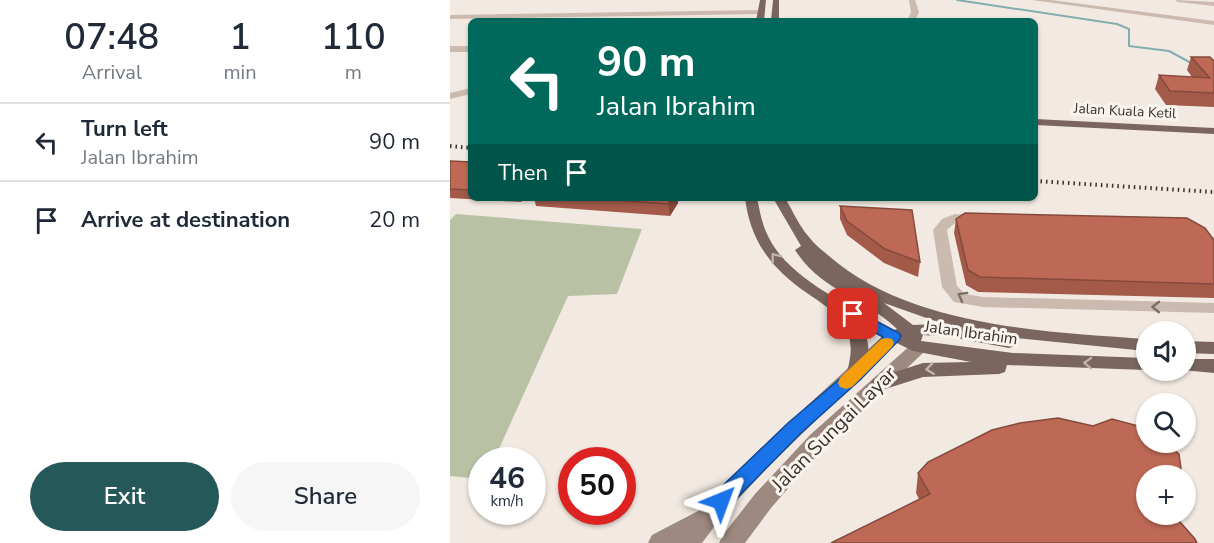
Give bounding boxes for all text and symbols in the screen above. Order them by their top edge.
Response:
text: 07:48 [64,13,159,62]
text: 1 [229,13,251,62]
text: 110 [321,13,386,62]
text: 90 m [597,34,696,91]
icon: left [498,42,576,120]
text: Arrival [82,59,142,86]
text: min [224,59,257,86]
text: m [345,59,362,86]
text: Jalan Ibrahim [597,88,756,125]
street label: Jalan Kuala Ketil [1072,99,1177,123]
text: Turn left [81,114,168,144]
icon: left [30,126,63,159]
text: 90 m [369,127,420,157]
text: Jalan Ibrahim [81,144,199,171]
icon: arrive [560,156,593,189]
text: Then [498,158,548,188]
icon: arrive [30,204,63,237]
text: Arrive at destination [81,205,290,235]
text: 20 m [369,205,420,235]
one-way arrow [772,252,783,263]
pin [827,288,878,339]
one-way arrow [958,292,968,303]
icon: arrive [836,297,869,330]
one-way arrow [1151,300,1160,313]
street label: Jalan Ibrahim [922,315,1019,350]
map controls [1136,321,1196,525]
button: sound [1136,321,1196,381]
one-way arrow [1083,356,1092,369]
street label: Jalan Sungai Layar [765,361,902,498]
one-way arrow [925,363,935,375]
button: search [1136,393,1196,453]
speed limit sign: 50 [558,447,636,525]
text: 46 [489,458,525,499]
button: Exit [30,462,219,531]
button: Share [231,462,420,531]
button: + [1136,465,1196,525]
position arrow [689,469,753,533]
text: km/h [490,491,524,511]

